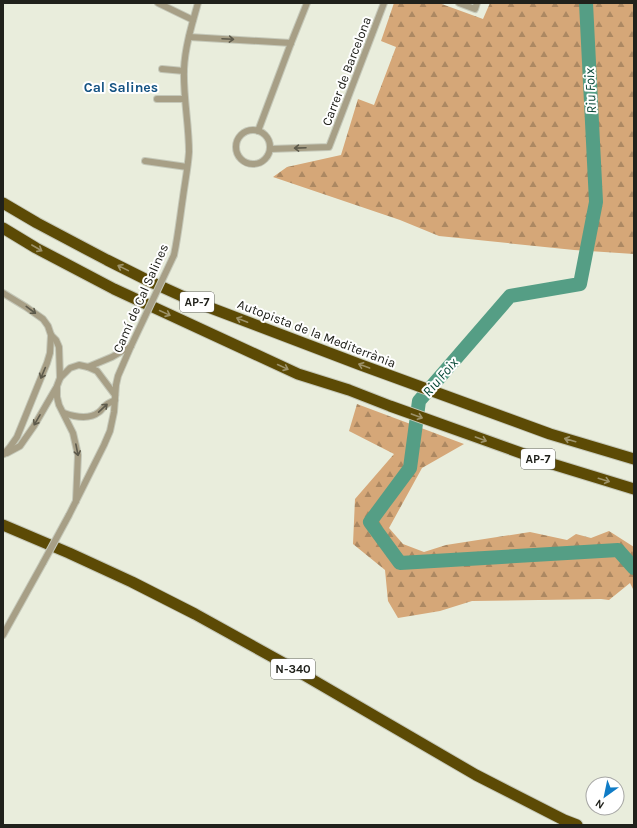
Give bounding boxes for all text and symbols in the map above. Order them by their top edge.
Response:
street label: Carrer de Barcelona [319,15,374,128]
one-way arrow [221,36,234,43]
water label: Riu Foix [581,67,600,114]
district label: Cal Salines [84,79,158,96]
one-way arrow [294,144,307,151]
street label: Camí de Cal Salines [110,241,171,355]
one-way arrow [31,244,43,252]
one-way arrow [117,264,129,271]
road number: AP-7 [180,292,214,312]
street label: Autopista de la Mediterrània [236,296,398,371]
one-way arrow [25,306,36,314]
one-way arrow [159,310,171,317]
one-way arrow [237,315,249,323]
water label: Riu Foix [419,354,462,400]
one-way arrow [357,362,370,369]
one-way arrow [277,364,289,371]
one-way arrow [39,366,46,378]
one-way arrow [98,403,108,413]
one-way arrow [410,413,423,420]
one-way arrow [33,414,41,426]
one-way arrow [474,435,486,443]
one-way arrow [563,436,576,443]
one-way arrow [73,443,81,456]
road number: AP-7 [521,449,555,469]
one-way arrow [597,477,610,484]
road number: N-340 [271,659,315,679]
north arrow [585,776,625,816]
text: N [593,796,607,812]

